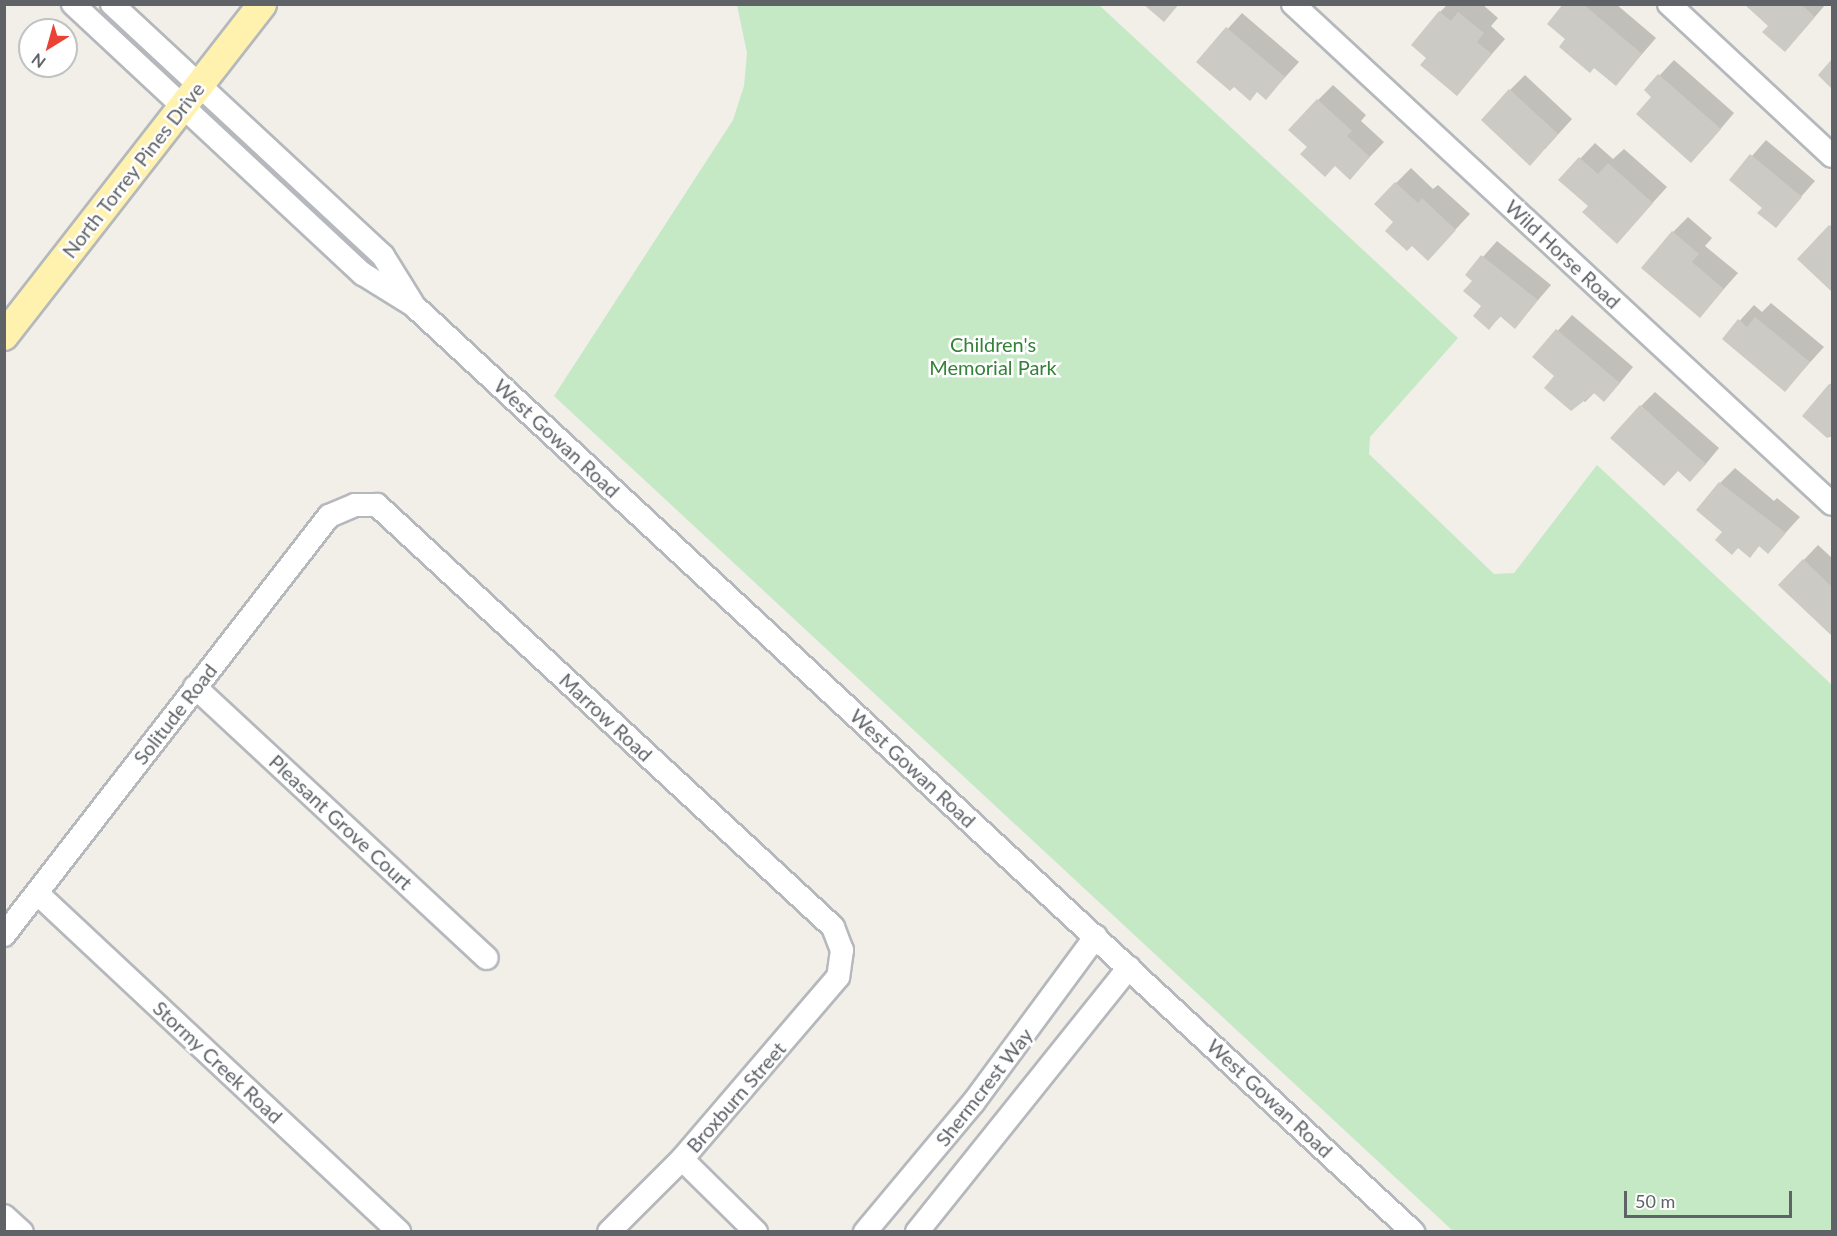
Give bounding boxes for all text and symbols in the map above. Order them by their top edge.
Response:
north arrow [18,18,78,78]
text: N [27,50,49,72]
street label: North Torrey Pines Drive [57,77,209,263]
street label: Wild Horse Road [1500,195,1626,313]
park label: Children's Memorial Park [929,332,1057,379]
street label: West Gowan Road [489,374,625,502]
street label: Solitude Road [128,659,222,769]
street label: Marrow Road [554,668,658,766]
street label: West Gowan Road [845,704,981,832]
street label: Pleasant Grove Court [264,749,418,895]
street label: Stormy Creek Road [148,996,288,1128]
street label: Shermcrest Way [930,1023,1038,1151]
street label: West Gowan Road [1202,1034,1338,1162]
street label: Broxburn Street [681,1037,791,1157]
scale bar [1627,1179,1795,1217]
text: 50 m [1635,1190,1675,1212]

